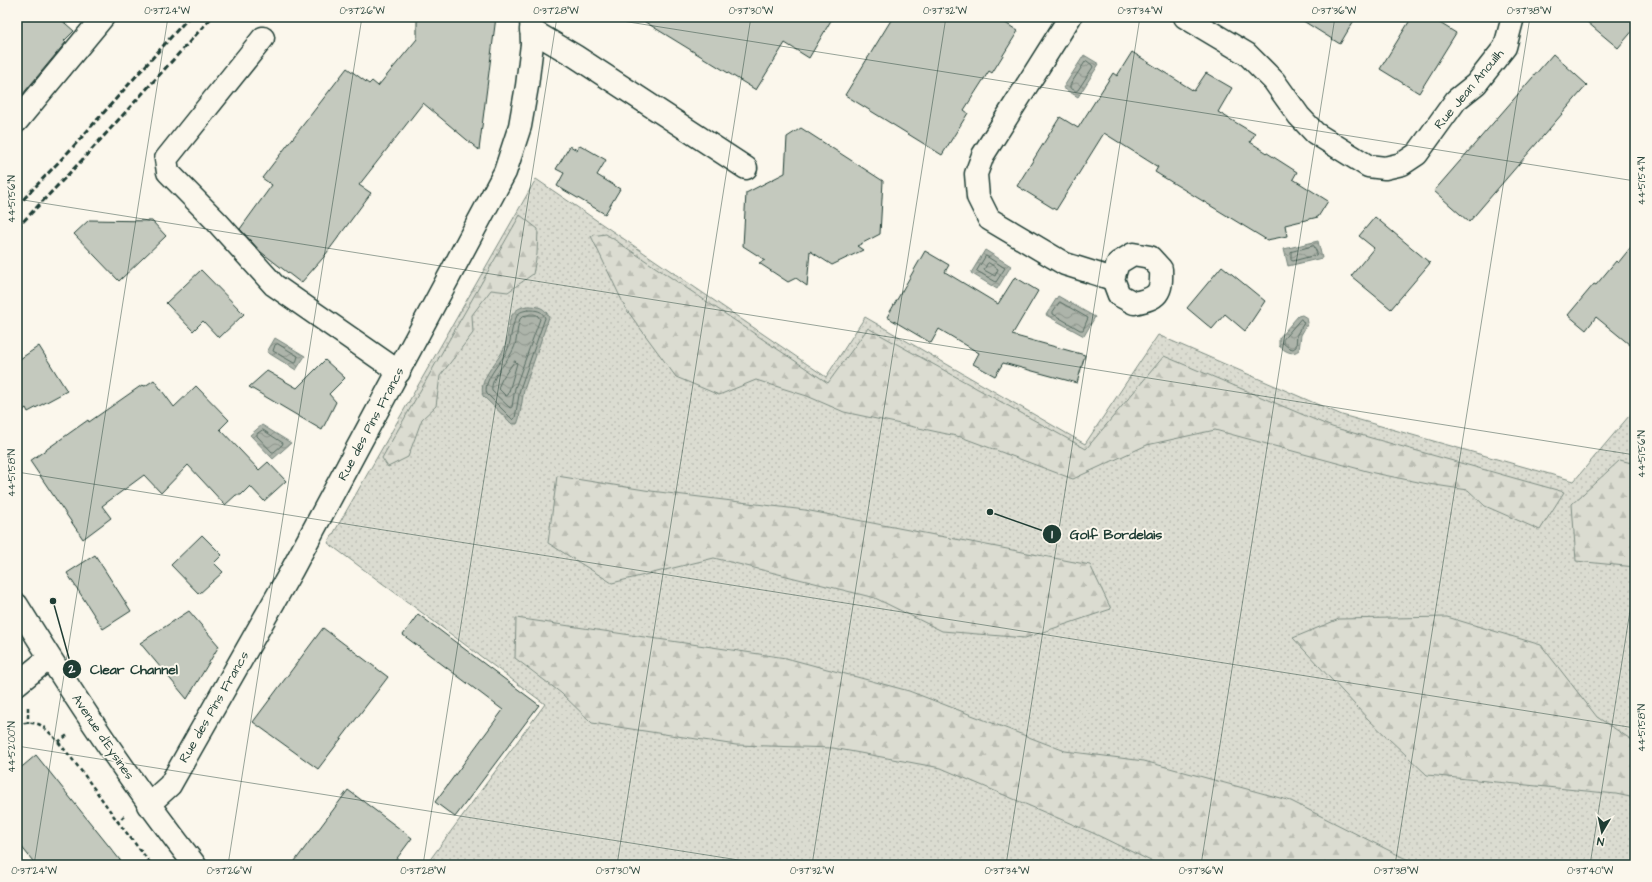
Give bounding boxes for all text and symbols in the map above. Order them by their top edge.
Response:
text: 0°37'24"W [144,4,190,18]
text: 0°37'26"W [339,4,385,18]
text: 0°37'28"W [533,4,579,18]
text: 0°37'30"W [729,4,774,18]
text: 0°37'32"W [923,4,968,18]
text: 0°37'34"W [1117,4,1163,18]
text: 0°37'36"W [1312,4,1357,18]
text: 0°37'38"W [1507,4,1552,18]
street label: Rue Jean Anouilh [1430,45,1508,133]
text: 44°51'54"N [1635,157,1649,205]
text: 44°51'56"N [5,175,19,223]
street label: Rue des Pins Francs [333,364,409,484]
text: 44°51'56"N [1635,430,1649,478]
text: 44°51'58"N [5,449,19,497]
callout: Golf Bordelais [1042,521,1170,547]
text: Golf Bordelais [1070,525,1162,545]
text: 1 [1051,526,1053,543]
street label: Rue des Pins Francs [175,648,254,766]
callout: Clear Channel [62,656,186,682]
text: Clear Channel [90,660,179,680]
text: 2 [68,661,76,678]
street label: Avenue d'Eysines [67,691,139,784]
text: 44°51'58"N [1635,704,1649,752]
text: 44°52'00"N [5,721,19,773]
north arrow [1582,812,1622,852]
text: N [1596,833,1605,849]
text: 0°37'24"W [11,864,57,878]
text: 0°37'26"W [206,864,252,878]
text: 0°37'28"W [400,864,446,878]
text: 0°37'30"W [596,864,641,878]
text: 0°37'32"W [790,864,835,878]
text: 0°37'34"W [984,864,1030,878]
text: 0°37'36"W [1179,864,1224,878]
text: 0°37'38"W [1374,864,1419,878]
text: 0°37'40"W [1567,864,1614,878]

